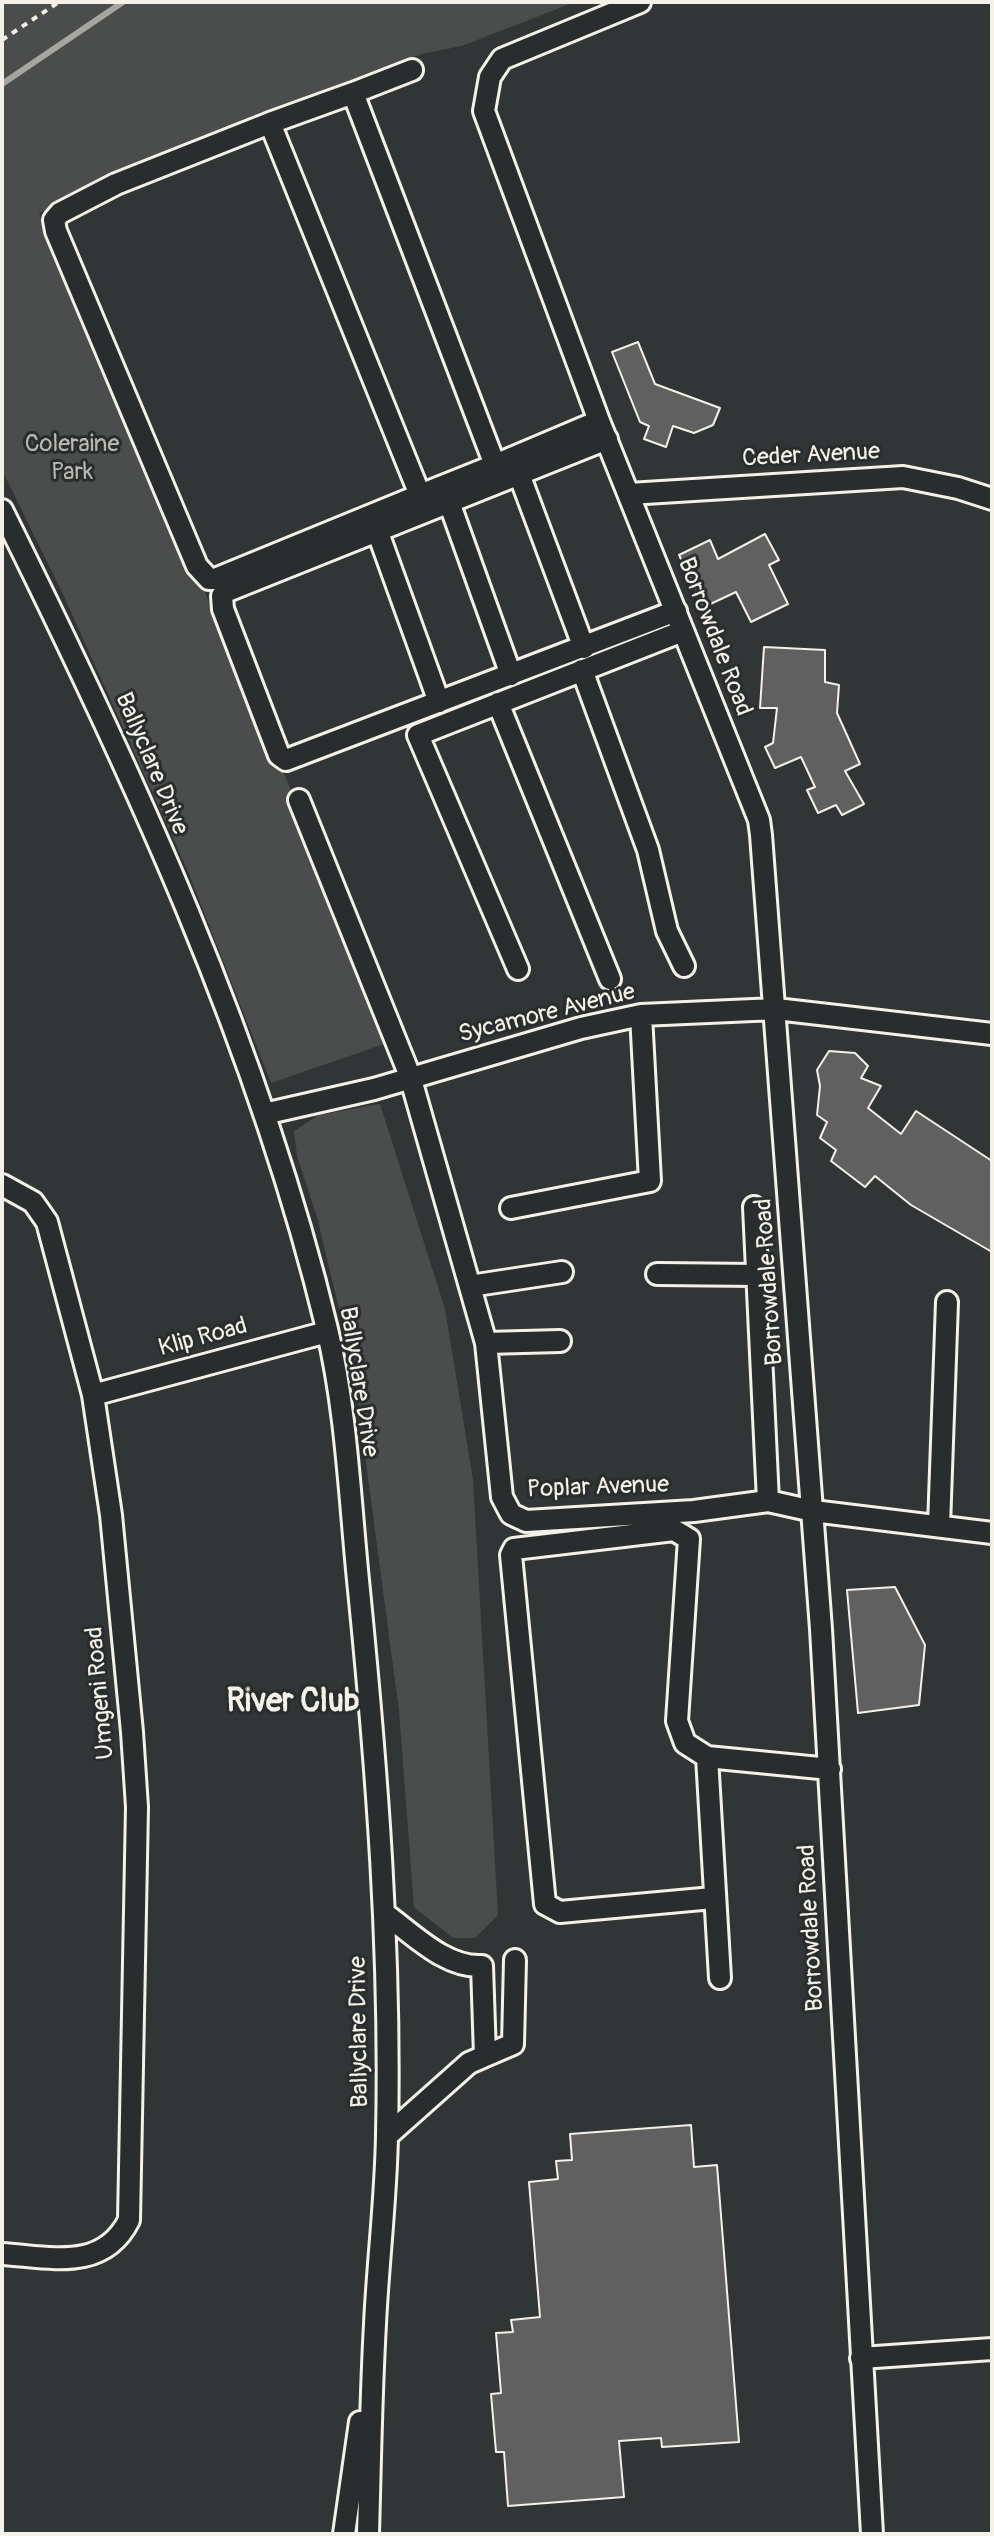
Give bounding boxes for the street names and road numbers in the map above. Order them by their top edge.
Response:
street label: Ceder Avenue [741,438,881,474]
street label: Borrowdale Road [671,554,757,720]
street label: Ballyclare Drive [108,688,194,840]
street label: Sycamore Avenue [456,978,638,1050]
street label: Borrowdale Road [750,1198,790,1366]
street label: Ballyclare Drive [332,1305,384,1459]
street label: Klip Road [155,1312,251,1364]
street label: Poplar Avenue [526,1471,670,1505]
street label: Umgeni Road [81,1625,121,1761]
street label: Borrowdale Road [793,1844,831,2012]
street label: Ballyclare Drive [344,1956,376,2108]

